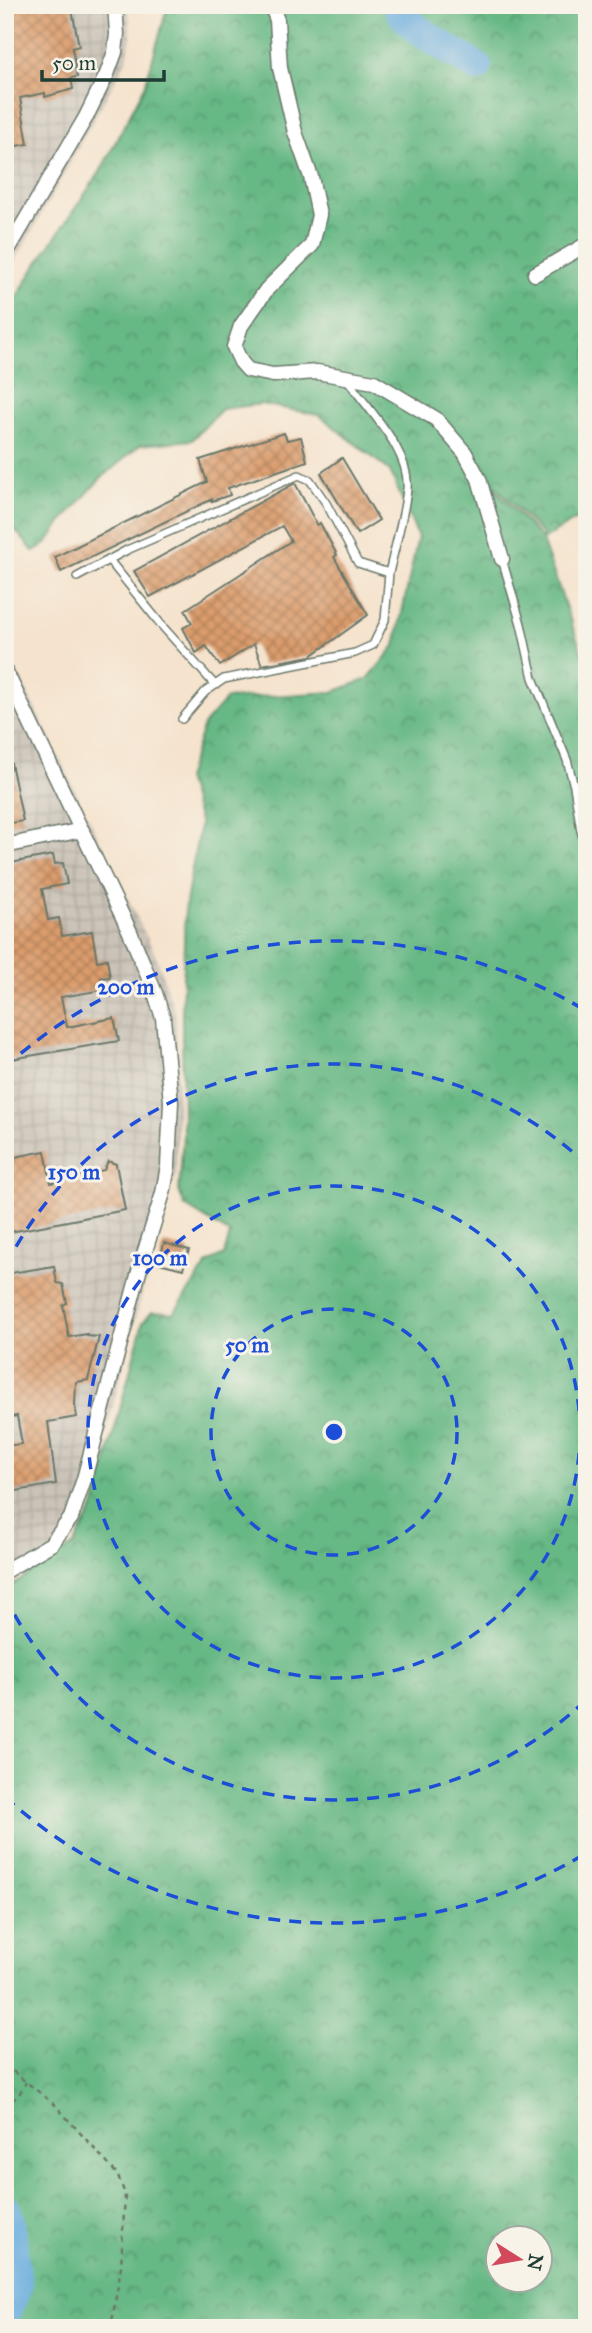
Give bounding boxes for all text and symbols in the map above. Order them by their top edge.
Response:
scale bar [42,38,164,82]
text: 50 m [52,50,97,76]
text: 200 m [98,974,155,1000]
text: 150 m [48,1159,100,1185]
text: 100 m [133,1245,188,1271]
text: 50 m [225,1332,269,1358]
centre of rings [322,1420,346,1444]
north arrow [484,2224,554,2294]
text: N [522,2252,548,2272]

